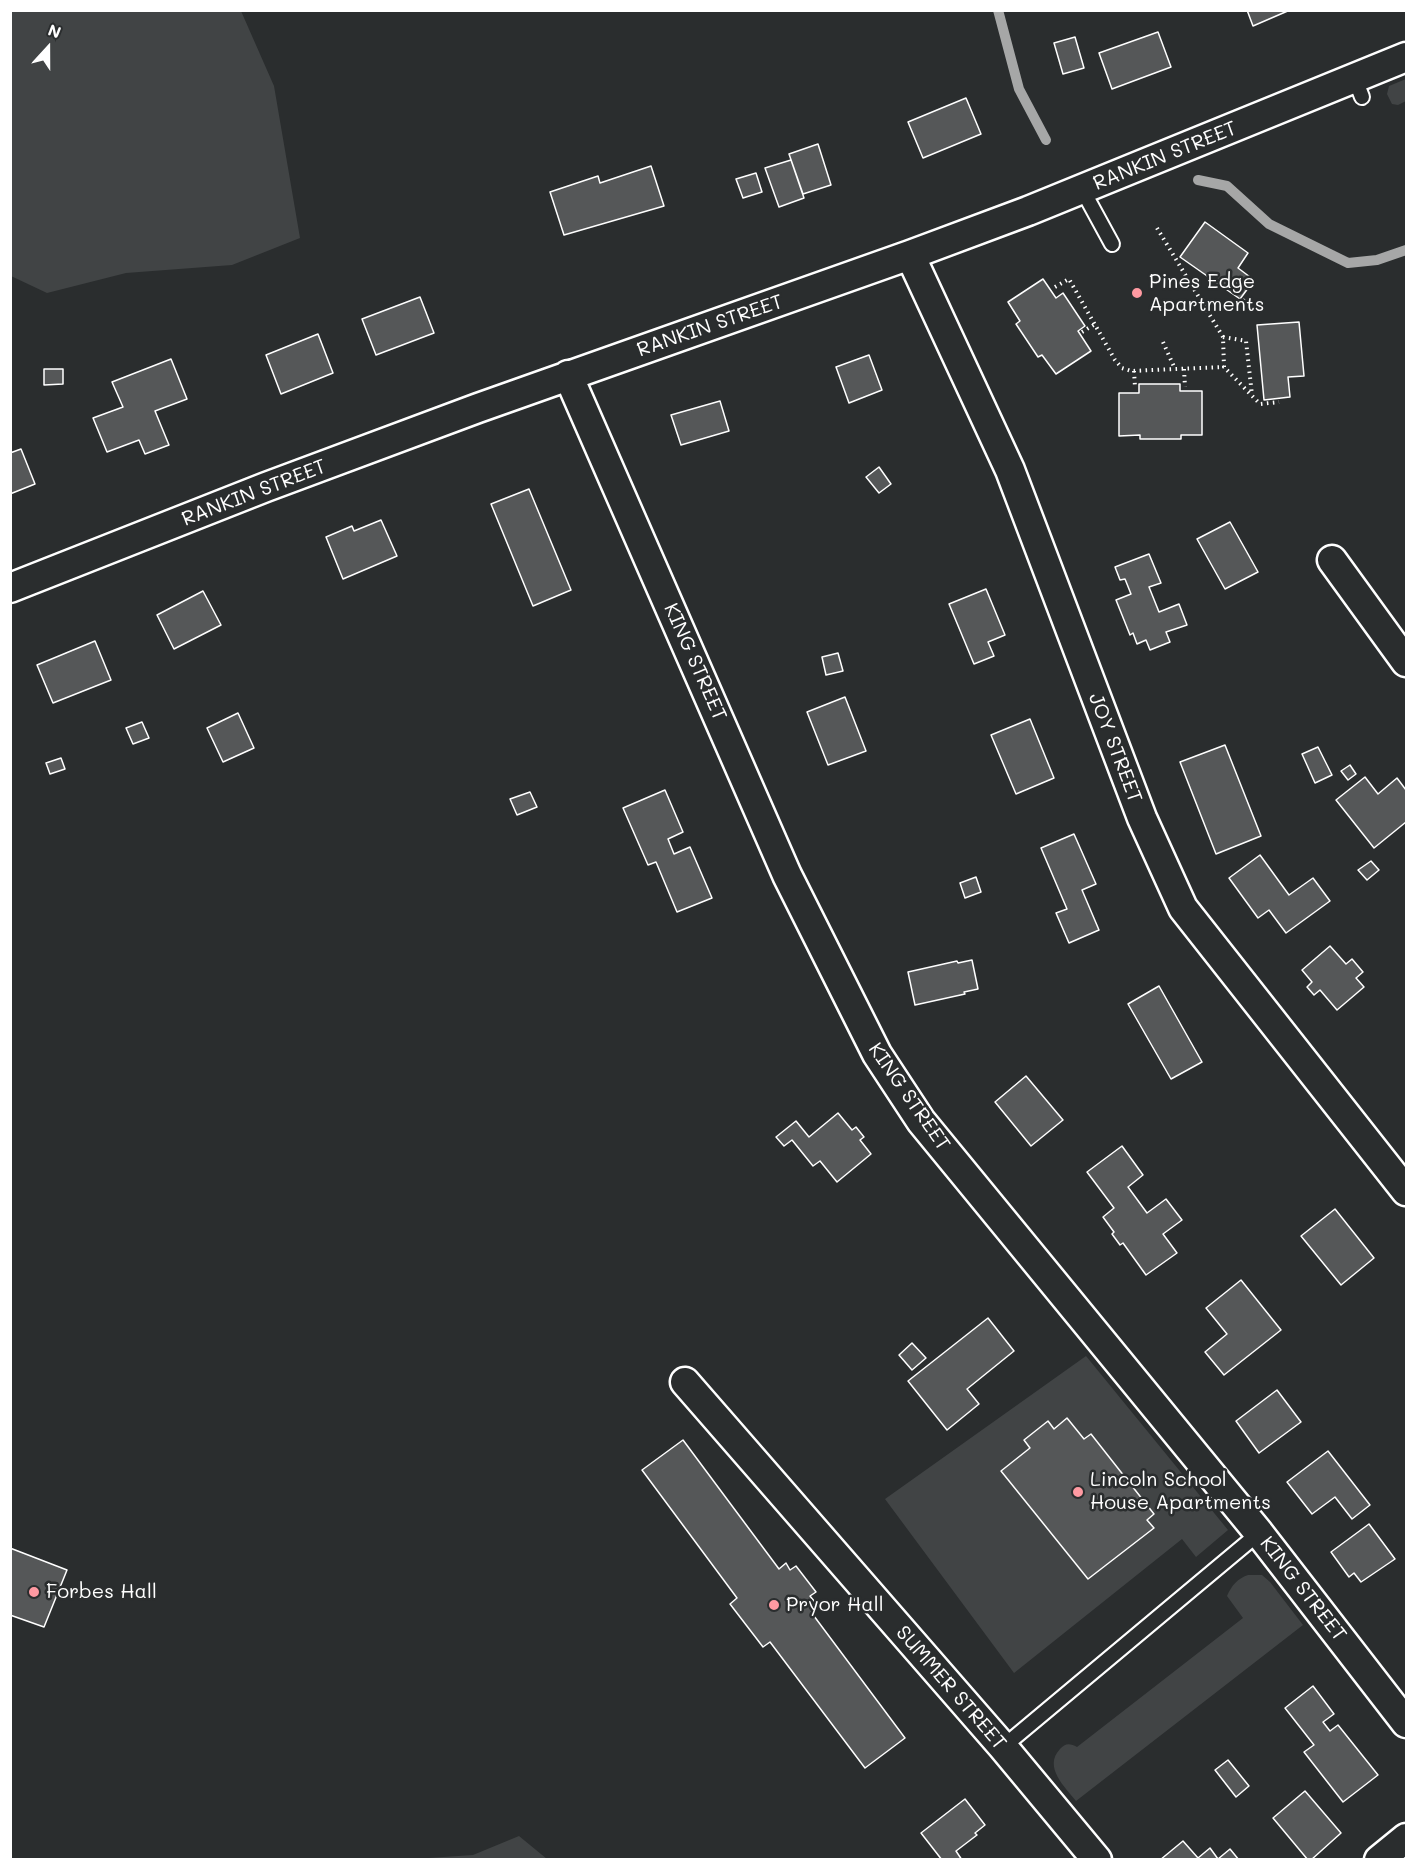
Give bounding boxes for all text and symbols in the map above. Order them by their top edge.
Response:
north arrow [18,18,78,78]
text: N [45,19,64,43]
street label: RANKIN STREET [1090,116,1240,196]
place label: Pines Edge Apartments [1149,270,1264,317]
marker: Pines Edge Apartments [1130,286,1144,300]
street label: RANKIN STREET [634,290,786,362]
street label: RANKIN STREET [178,454,330,532]
street label: KING STREET [658,599,732,725]
street label: JOY STREET [1083,690,1147,806]
street label: KING STREET [863,1038,955,1156]
place label: Lincoln School House Apartments [1090,1468,1271,1515]
marker: Lincoln School House Apartments [1071,1485,1085,1499]
street label: KING STREET [1255,1532,1351,1646]
place label: Forbes Hall [46,1580,157,1604]
marker: Forbes Hall [27,1585,41,1599]
place label: Pryor Hall [786,1593,884,1617]
marker: Pryor Hall [767,1598,781,1612]
street label: SUMMER STREET [891,1621,1011,1755]

